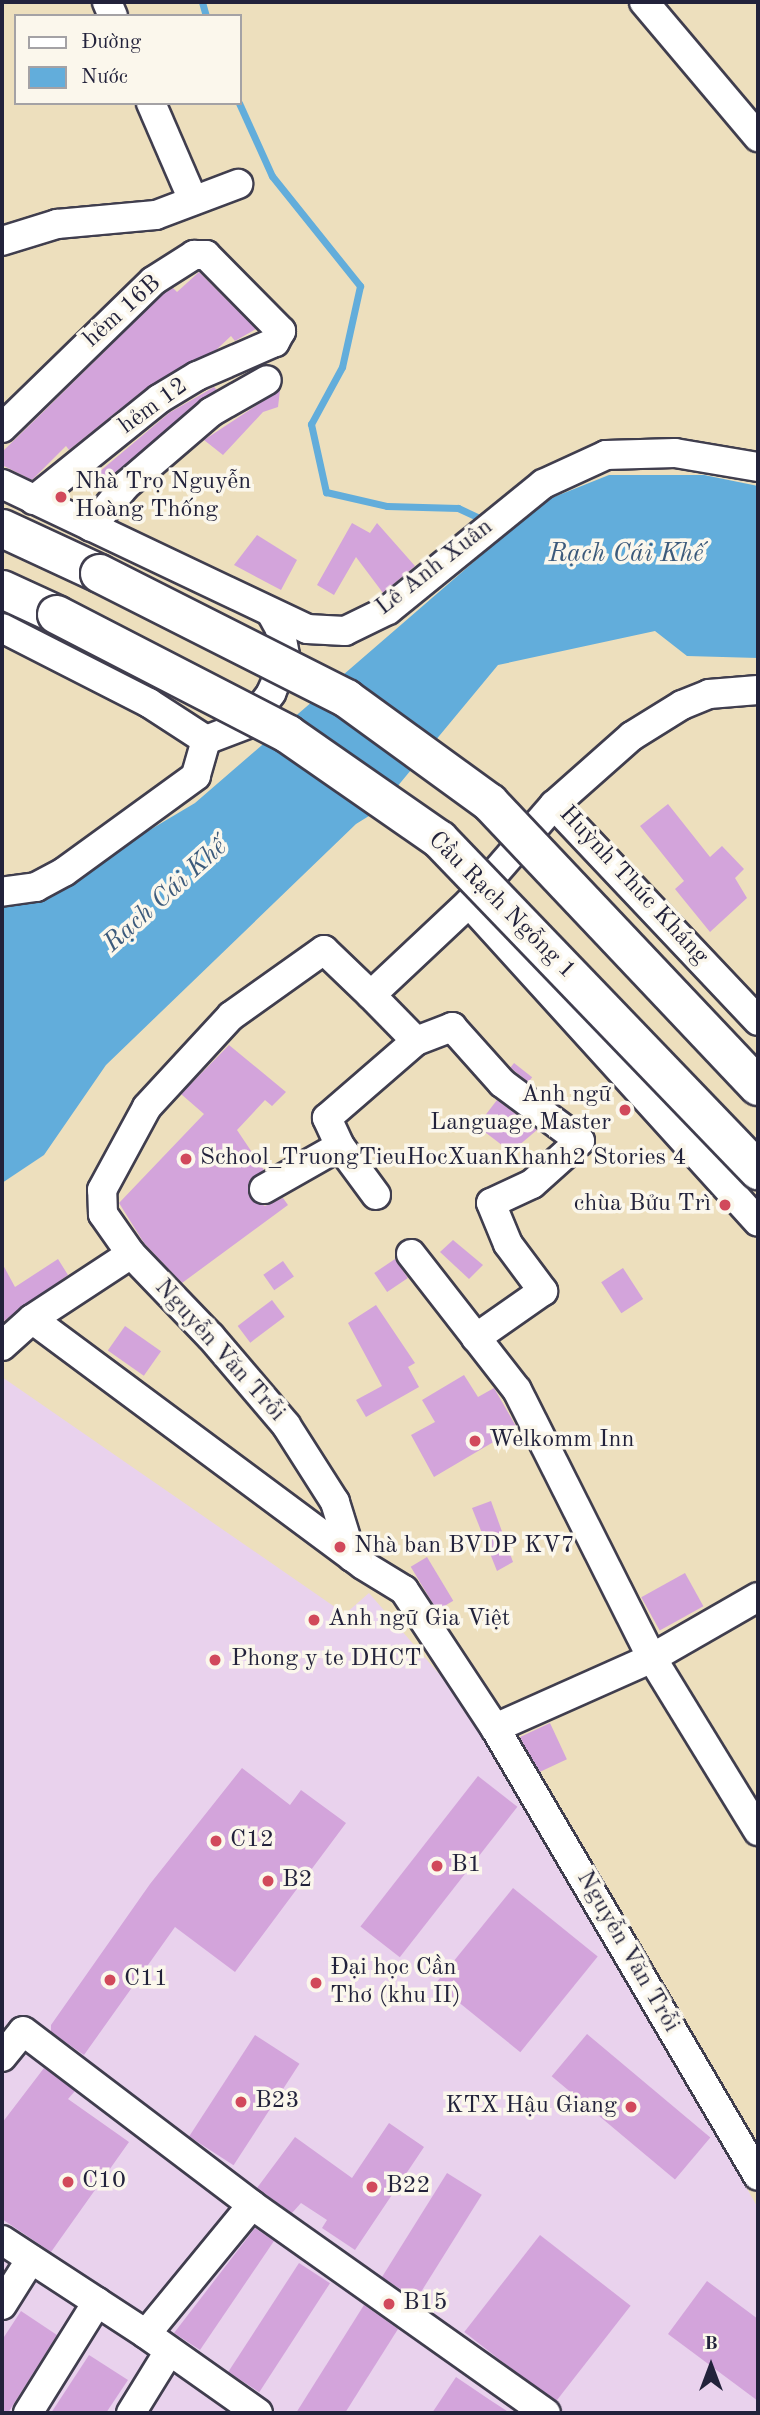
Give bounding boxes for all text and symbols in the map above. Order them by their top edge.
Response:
legend [14,14,242,105]
text: Đường [81,32,141,53]
text: Nước [81,67,128,88]
street label: hẻm 16B [78,270,168,354]
street label: hẻm 12 [114,373,194,441]
place label: Nhà Trọ Nguyễn Hoàng Thống [75,469,251,525]
marker: Nhà Trọ Nguyễn Hoàng Thống [53,489,69,505]
street label: Lê Anh Xuân [371,513,499,623]
water label: Rạch Cái Khế [548,539,704,571]
street label: Huỳnh Thúc Kháng [552,801,714,971]
street label: Cầu Rạch Ngỗng 1 [421,826,581,986]
water label: Rạch Cái Khế [98,832,234,960]
place label: Anh ngữ Language Master [430,1082,611,1138]
marker: Anh ngữ Language Master [617,1102,633,1118]
place label: School_TruongTieuHocXuanKhanh2 Stories 4 [200,1145,686,1173]
marker: School_TruongTieuHocXuanKhanh2 Stories 4 [178,1151,194,1167]
place label: chùa Bửu Trì [574,1191,711,1219]
marker: chùa Bửu Trì [717,1197,733,1213]
street label: Nguyễn Văn Trỗi [148,1274,290,1428]
place label: Welkomm Inn [489,1427,634,1455]
marker: Welkomm Inn [467,1433,483,1449]
place label: Nhà ban BVDP KV7 [354,1533,575,1561]
marker: Nhà ban BVDP KV7 [332,1539,348,1555]
place label: Anh ngữ Gia Việt [328,1606,510,1634]
marker: Anh ngữ Gia Việt [306,1612,322,1628]
place label: Phong y te DHCT [231,1646,421,1674]
marker: Phong y te DHCT [205,1650,225,1670]
place label: C12 [230,1827,274,1855]
marker: C12 [208,1833,224,1849]
place label: B1 [451,1852,481,1880]
marker: B1 [429,1858,445,1874]
street label: Nguyễn Văn Trỗi [569,1866,685,2038]
place label: B2 [282,1867,312,1895]
marker: B2 [260,1873,276,1889]
place label: Đại học Cần Thơ (khu II) [330,1955,461,2011]
place label: C11 [124,1966,168,1994]
marker: C11 [102,1972,118,1988]
marker: Đại học Cần Thơ (khu II) [308,1975,324,1991]
place label: B23 [255,2088,299,2116]
place label: KTX Hậu Giang [445,2093,617,2121]
marker: B23 [233,2094,249,2110]
marker: KTX Hậu Giang [623,2099,639,2115]
place label: C10 [82,2168,126,2196]
place label: B22 [386,2173,430,2201]
marker: C10 [60,2174,76,2190]
marker: B22 [364,2179,380,2195]
place label: B15 [403,2290,447,2318]
marker: B15 [381,2296,397,2312]
north arrow [676,2331,746,2401]
text: B [704,2335,718,2354]

